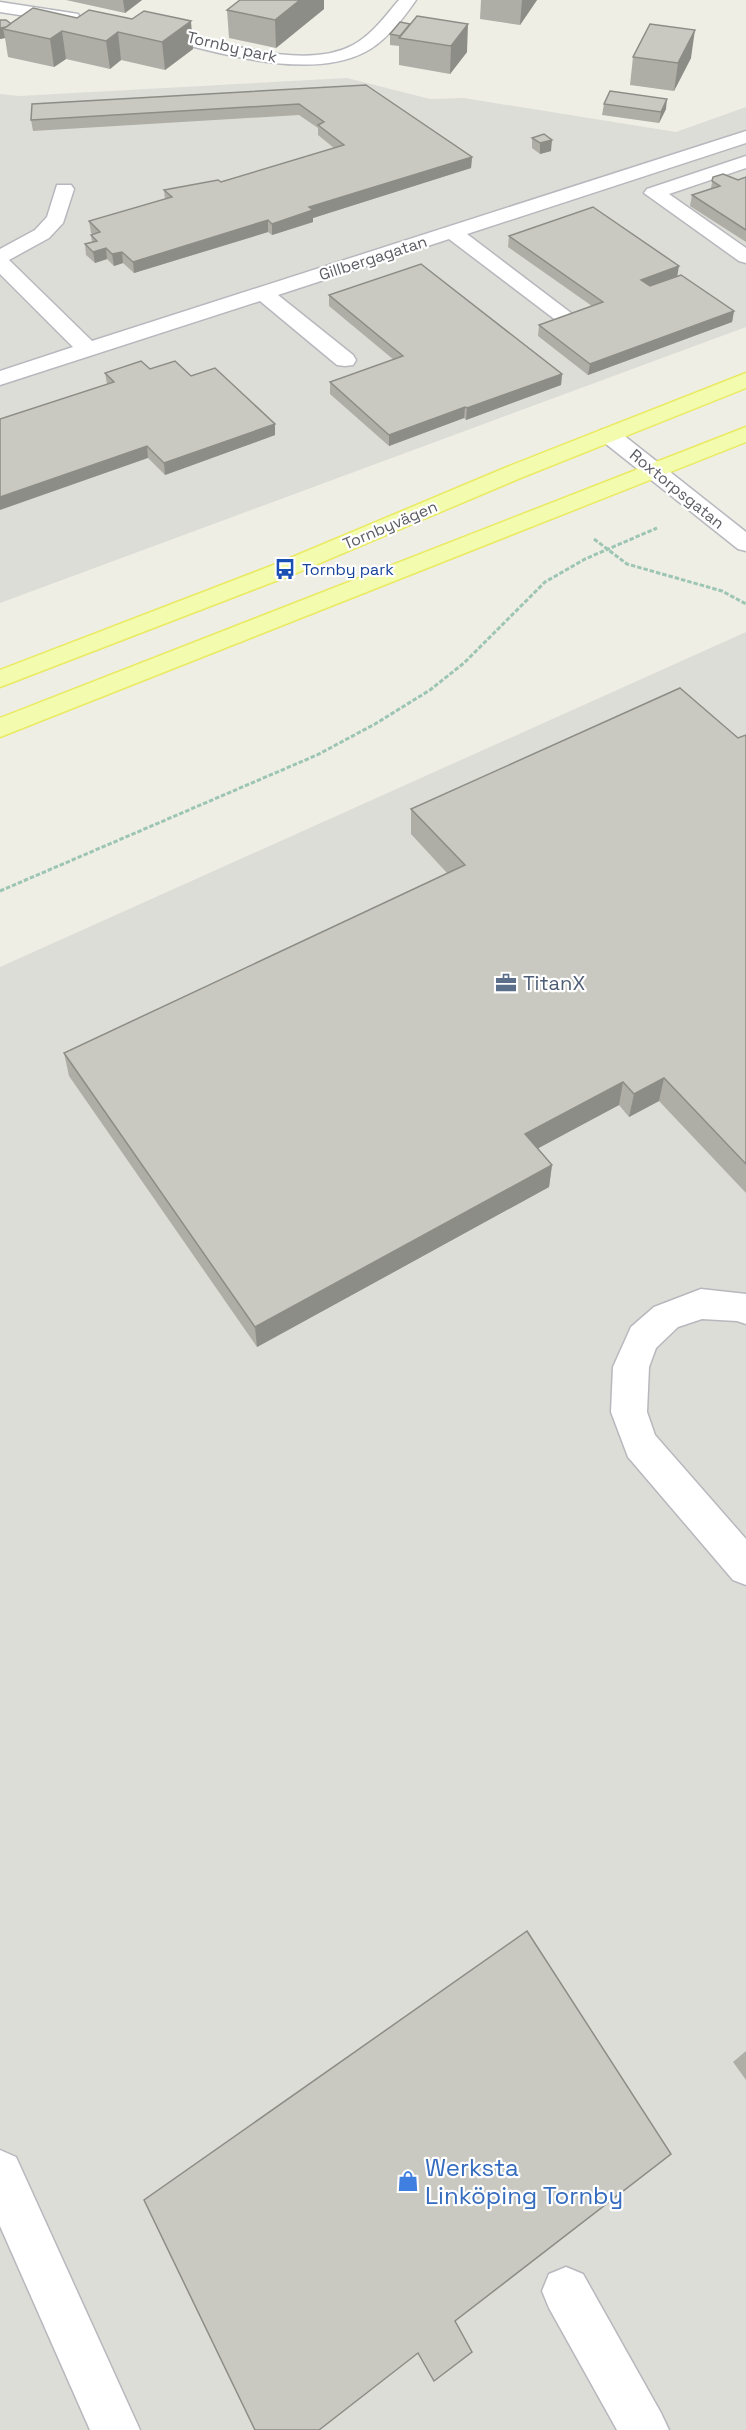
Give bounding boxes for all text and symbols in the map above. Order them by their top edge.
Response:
street label: Tornby park [185,26,280,68]
street label: Gillbergagatan [316,231,430,285]
street label: Roxtorpsgatan [625,444,729,534]
street label: Tornbyvägen [340,496,440,554]
bus stop icon: Tornby park [273,557,297,581]
place label: Tornby park [302,559,394,580]
place label: TitanX [523,970,585,996]
office icon: TitanX [494,971,518,995]
place label: Werksta Linköping Tornby [425,2152,623,2211]
shop icon: Werksta Linköping Tornby [396,2169,420,2193]

